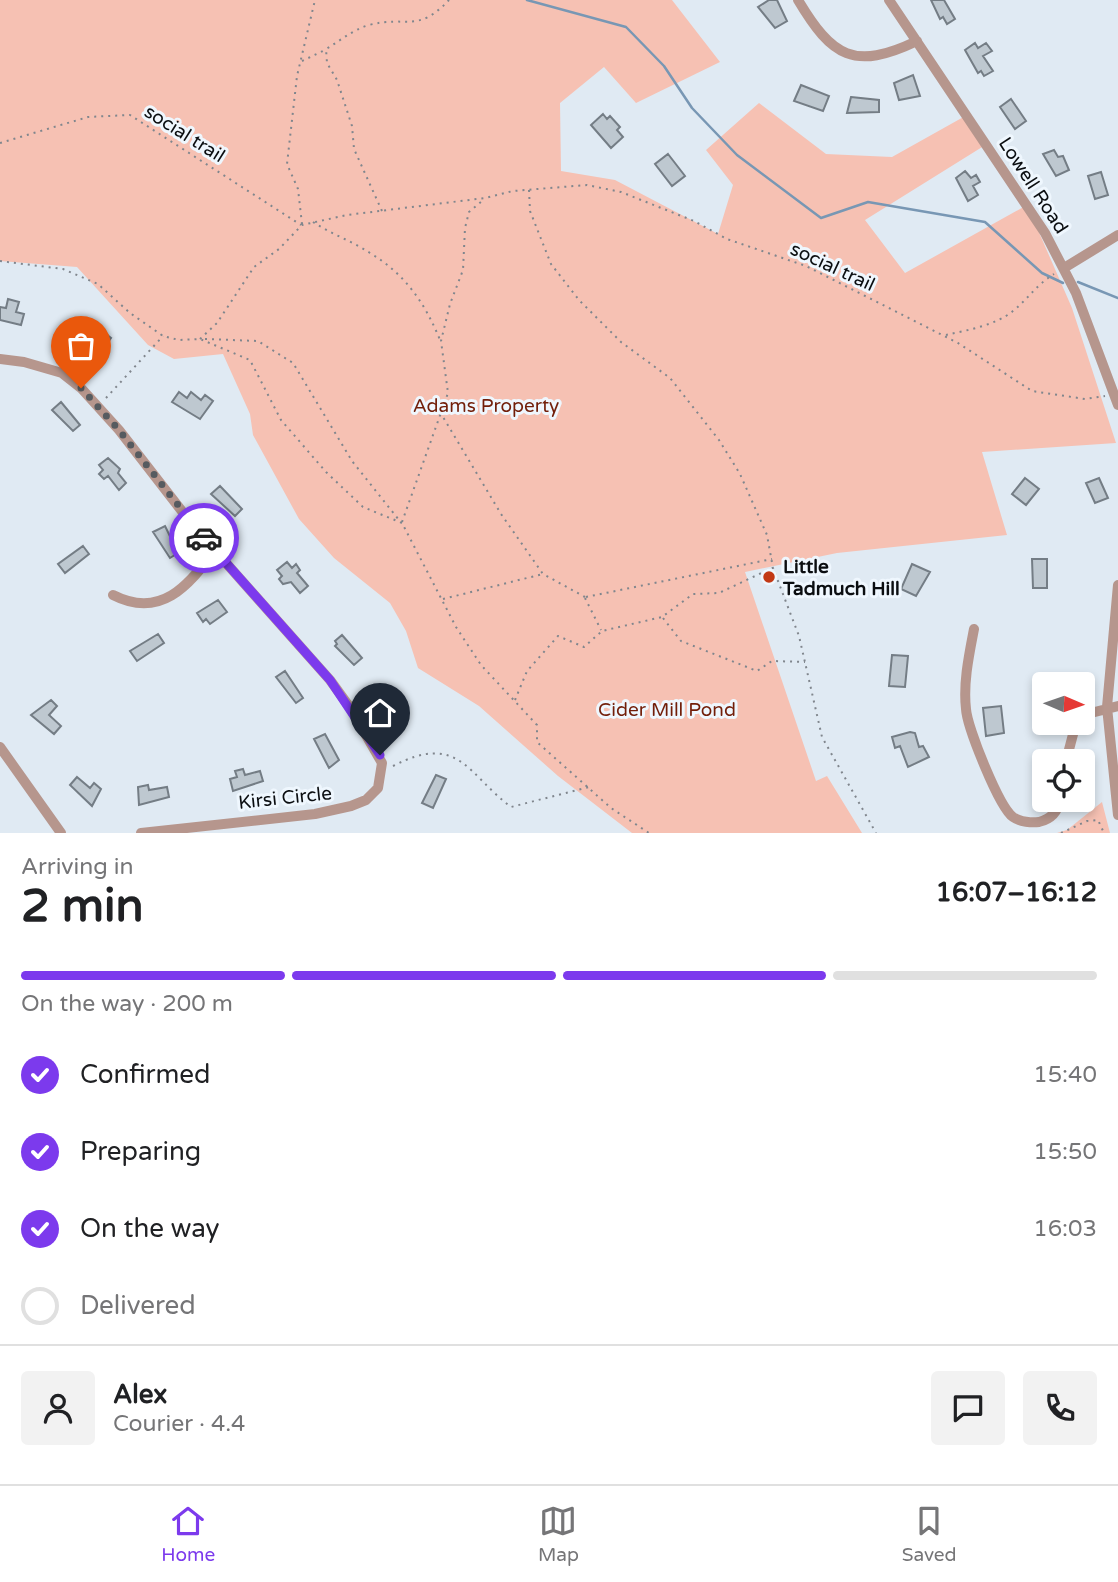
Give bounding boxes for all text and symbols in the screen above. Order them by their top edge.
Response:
street label: social trail [140,101,229,167]
street label: Lowell Road [994,133,1072,238]
street label: social trail [787,238,878,296]
pin [51,316,111,388]
icon: bag [62,327,100,365]
park label: Adams Property [413,395,559,417]
courier [169,503,239,573]
icon: car [185,519,223,557]
place label: Little Tadmuch Hill [782,556,900,600]
marker: Little Tadmuch Hill [761,569,777,585]
north arrow [1032,672,1096,735]
map controls [1032,672,1095,812]
pin [350,683,410,755]
icon: home [361,694,399,732]
park label: Cider Mill Pond [598,699,736,721]
button: locate [1032,749,1095,812]
street label: Kirsi Circle [237,782,333,814]
text: Arriving in [21,853,134,881]
text: 16:07–16:12 [936,877,1097,908]
text: 2 min [21,879,144,934]
text: On the way · 200 m [21,990,233,1018]
icon: check [21,1056,59,1094]
text: Confirmed [80,1059,210,1090]
text: 15:40 [1033,1061,1097,1089]
icon: check [21,1133,59,1171]
text: Preparing [80,1136,201,1167]
text: 15:50 [1033,1138,1097,1166]
icon: check [21,1210,59,1248]
text: On the way [80,1213,220,1244]
text: 16:03 [1033,1215,1097,1243]
text: Delivered [80,1290,196,1321]
button: person [21,1371,95,1445]
button: chat [931,1371,1005,1445]
button: phone [1023,1371,1097,1445]
text: Alex [113,1379,167,1410]
text: Courier · 4.4 [113,1410,245,1438]
tab: Home [161,1502,215,1566]
tab: Map [538,1502,579,1566]
tab: Saved [902,1502,957,1566]

